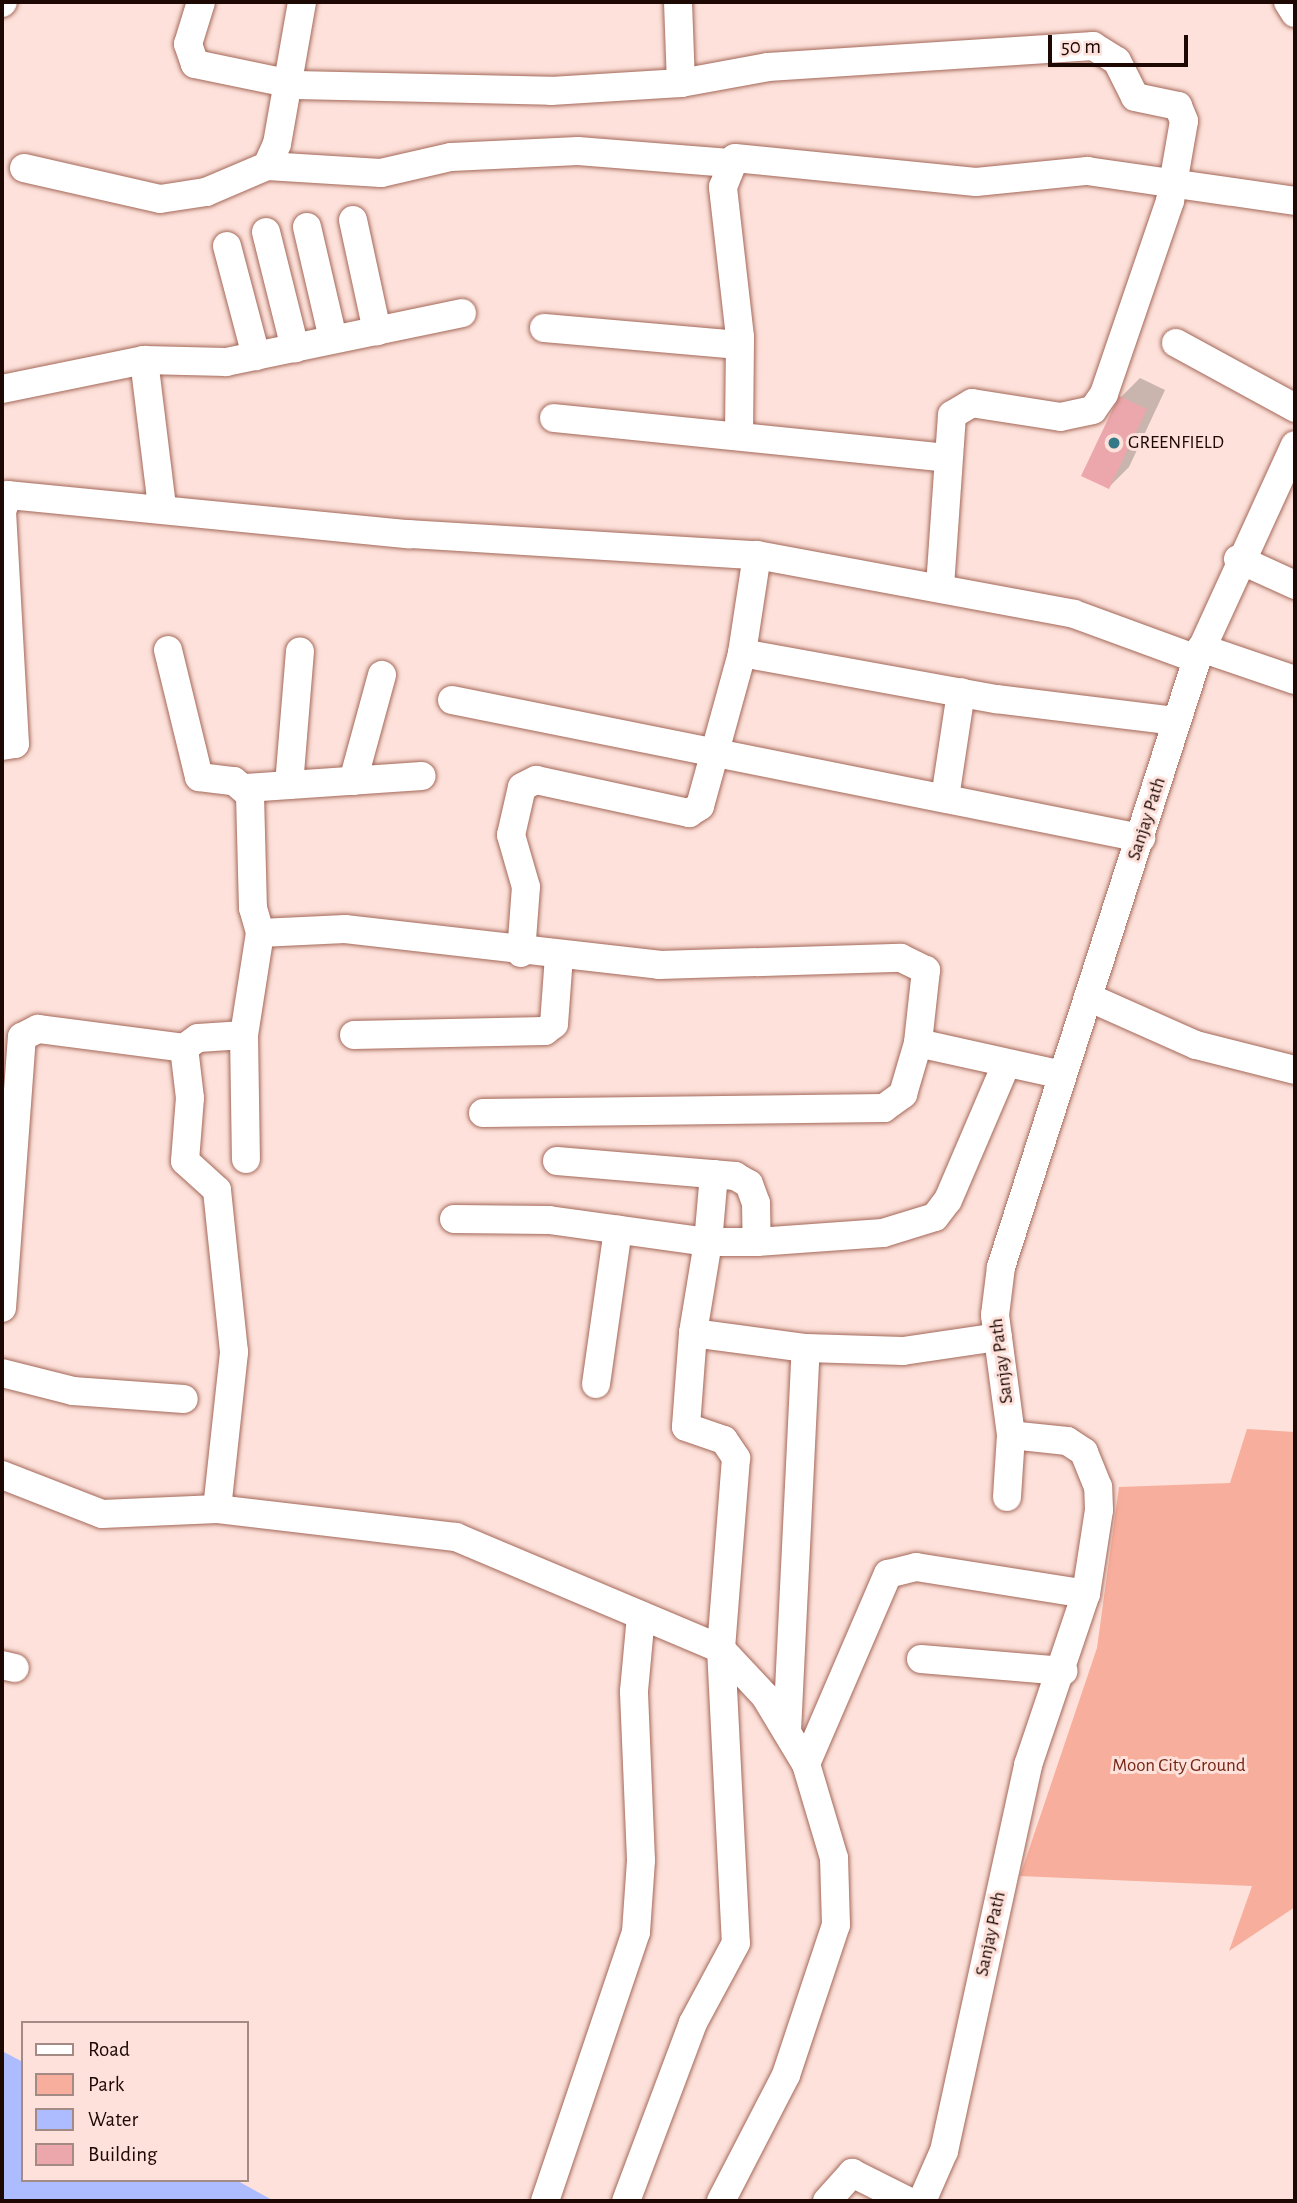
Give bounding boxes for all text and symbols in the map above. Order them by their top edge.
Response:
scale bar [1052,21,1192,65]
text: 50 m [1061,36,1101,57]
place label: GREENFIELD [1128,432,1224,454]
marker: GREENFIELD [1106,435,1122,451]
street label: Sanjay Path [1123,775,1171,863]
street label: Sanjay Path [985,1317,1019,1405]
park label: Moon City Ground [1112,1755,1246,1777]
street label: Sanjay Path [971,1890,1011,1978]
legend [21,2021,248,2182]
text: Road [88,2039,130,2060]
text: Park [88,2074,124,2095]
text: Water [88,2109,138,2130]
text: Building [88,2144,157,2165]

